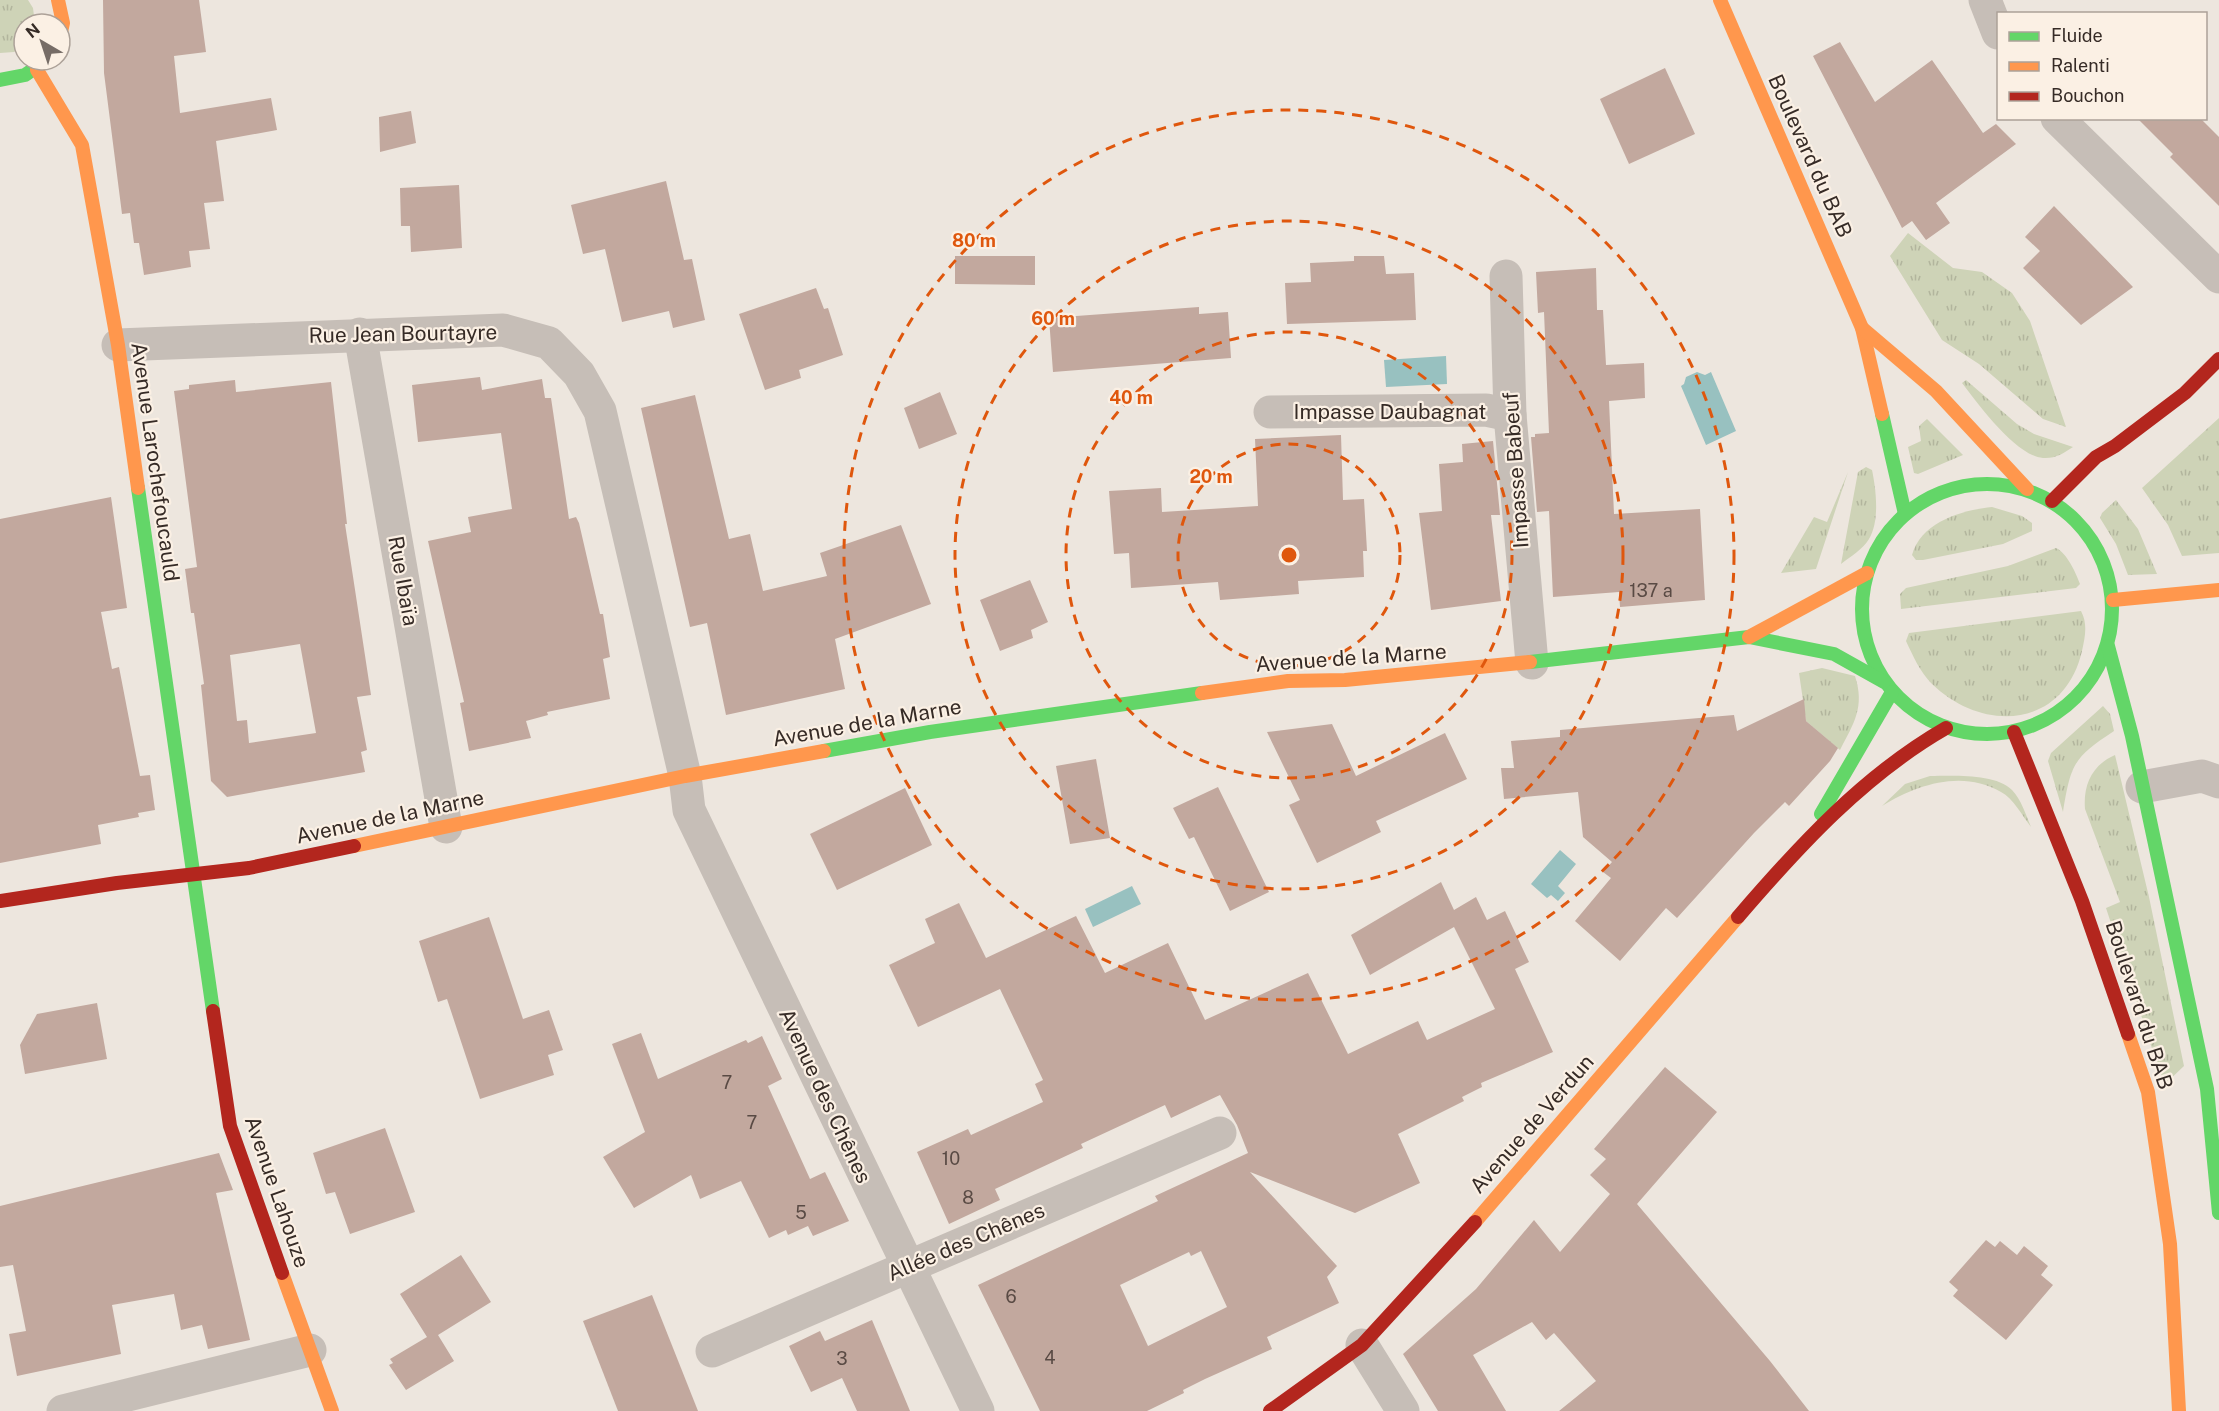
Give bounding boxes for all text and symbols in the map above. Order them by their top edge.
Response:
north arrow [12,12,72,72]
legend [1997,12,2207,120]
text: N [22,19,44,42]
text: Fluide [2051,25,2103,46]
text: Ralenti [2051,55,2110,76]
street label: Boulevard du BAB [1763,70,1858,241]
text: Bouchon [2051,85,2124,106]
text: 80 m [952,230,996,251]
text: 60 m [1031,308,1075,329]
street label: Rue Jean Bourtayre [308,319,497,348]
street label: Avenue Larochefoucauld [126,341,185,583]
text: 40 m [1109,387,1153,408]
street label: Impasse Babeuf [1498,391,1533,549]
street label: Impasse Daubagnat [1293,399,1487,424]
text: 20 m [1189,466,1233,487]
street label: Rue Ibaïa [383,534,424,628]
centre of rings [1279,545,1299,565]
house number: 137 a [1629,580,1673,601]
street label: Avenue de la Marne [1255,638,1447,677]
street label: Avenue de la Marne [770,694,963,751]
street label: Avenue de la Marne [294,784,486,849]
street label: Boulevard du BAB [2100,917,2179,1092]
street label: Avenue des Chênes [774,1004,877,1187]
street label: Avenue de Verdun [1465,1049,1599,1198]
house number: 7 [722,1072,732,1093]
house number: 7 [747,1112,757,1133]
street label: Avenue Lahouze [240,1113,315,1271]
house number: 10 [942,1148,960,1169]
house number: 8 [962,1187,974,1208]
street label: Allée des Chênes [883,1197,1048,1286]
house number: 5 [795,1202,807,1223]
house number: 6 [1005,1286,1017,1307]
house number: 4 [1044,1347,1056,1368]
house number: 3 [836,1348,848,1369]

